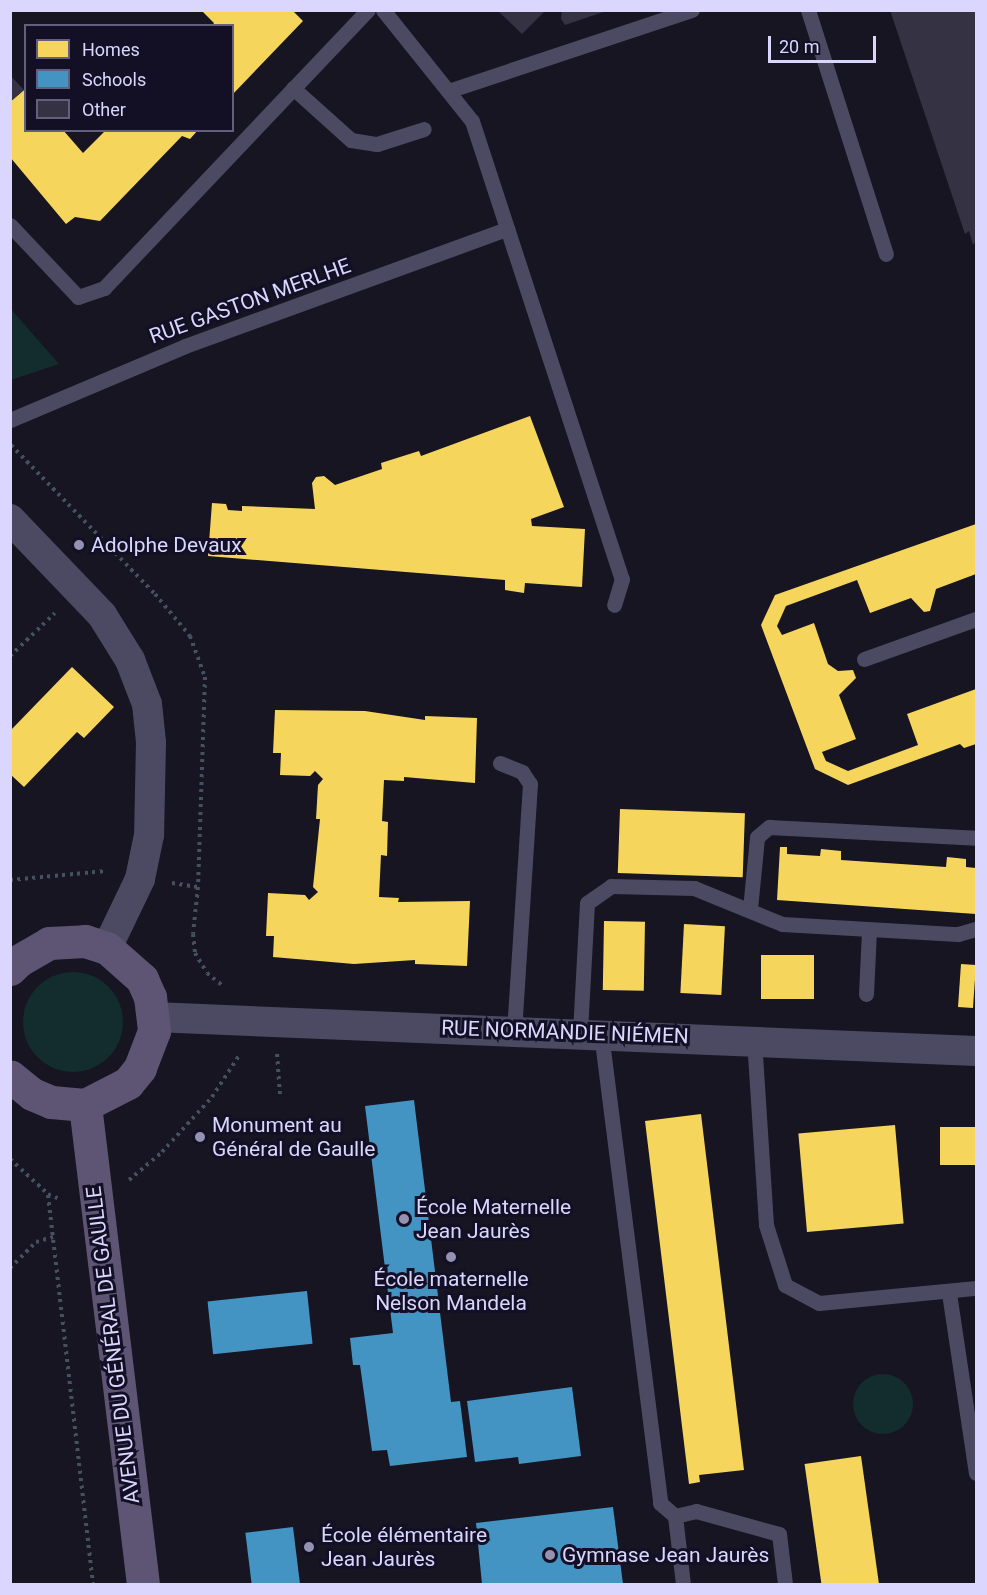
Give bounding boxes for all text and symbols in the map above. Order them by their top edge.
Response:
legend [24,24,234,132]
scale bar [771,24,879,62]
text: 20 m [779,36,819,57]
text: Homes [82,39,140,60]
text: Schools [82,69,146,90]
text: Other [82,99,126,120]
street label: RUE GASTON MERLHE [146,253,354,349]
place label: Adolphe Devaux [91,532,242,558]
marker: Adolphe Devaux [72,538,86,552]
street label: RUE NORMANDIE NIÉMEN [441,1015,689,1049]
place label: Monument au Général de Gaulle [212,1112,375,1162]
marker: Monument au Général de Gaulle [193,1130,207,1144]
street label: AVENUE DU GÉNÉRAL DE GAULLE [81,1185,145,1505]
place label: École Maternelle Jean Jaurès [416,1194,571,1244]
marker: École Maternelle Jean Jaurès [397,1212,411,1226]
marker: École maternelle Nelson Mandela [444,1250,458,1264]
place label: École maternelle Nelson Mandela [373,1266,529,1316]
place label: École élémentaire Jean Jaurès [321,1522,487,1572]
marker: École élémentaire Jean Jaurès [302,1540,316,1554]
place label: Gymnase Jean Jaurès [562,1542,769,1568]
marker: Gymnase Jean Jaurès [543,1548,557,1562]

